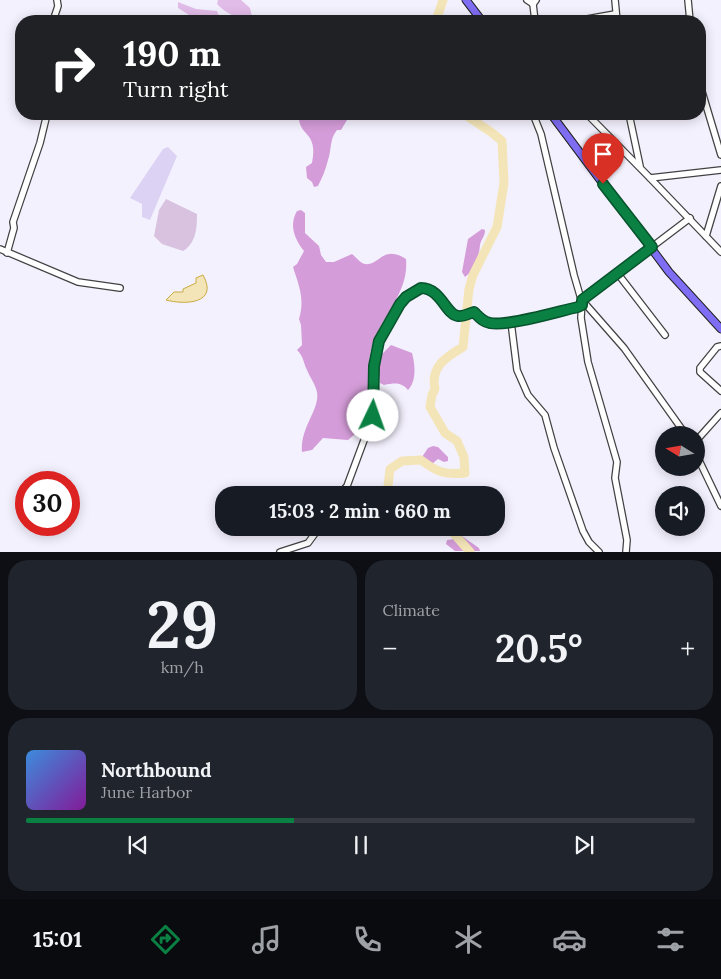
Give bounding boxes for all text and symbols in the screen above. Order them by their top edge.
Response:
text: 190 m [123,31,221,76]
icon: right [40,35,105,100]
text: Turn right [123,75,228,103]
pin [582,133,624,184]
icon: arrive [589,140,617,168]
position arrow [346,389,398,441]
north arrow [655,426,705,476]
map controls [655,426,705,536]
speed limit sign: 30 [15,471,80,536]
button: sound [655,486,705,536]
text: 15:03 · 2 min · 660 m [269,499,451,523]
text: 29 [146,583,218,666]
text: Climate [383,600,440,620]
text: 20.5° [495,624,583,672]
text: − [383,631,397,667]
text: + [680,631,695,667]
text: km/h [161,657,204,677]
text: Northbound [101,758,212,782]
text: June Harbor [101,782,192,802]
icon: previous [124,831,152,859]
icon: pause [347,831,375,859]
icon: next [570,831,598,859]
icon: directions [148,922,183,957]
icon: music [249,922,284,957]
icon: phone [350,922,385,957]
icon: climate [451,922,486,957]
icon: car [552,922,587,957]
icon: filters [653,922,688,957]
text: 15:01 [33,925,82,953]

